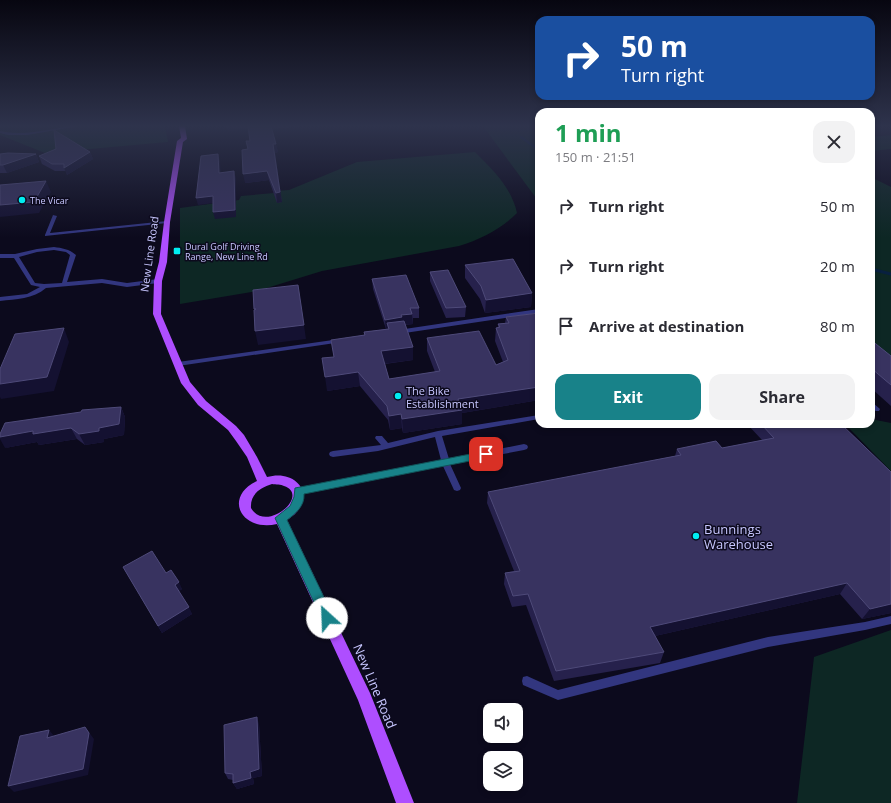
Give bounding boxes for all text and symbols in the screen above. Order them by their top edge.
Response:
text: 50 m [621,27,688,65]
icon: right [555,32,607,84]
text: Turn right [621,63,704,87]
text: 1 min [555,116,622,149]
button: close [813,121,855,163]
text: 150 m · 21:51 [555,148,636,166]
place label: The Vicar [30,194,69,207]
marker: The Vicar [17,195,27,205]
icon: right [555,195,577,217]
text: Turn right [589,196,664,216]
text: 50 m [820,196,855,216]
street label: New Line Road [136,215,162,293]
place label: Dural Golf Driving Range, New Line Rd [185,240,268,263]
marker: Dural Golf Driving Range, New Line Rd [172,246,182,256]
icon: right [555,255,577,277]
text: Turn right [589,256,664,276]
text: 20 m [820,256,855,276]
icon: arrive [555,315,577,337]
text: Arrive at destination [589,316,744,336]
text: 80 m [820,316,855,336]
button: Exit [555,374,701,420]
button: Share [709,374,855,420]
place label: The Bike Establishment [406,383,479,411]
marker: The Bike Establishment [393,391,403,401]
pin [469,437,503,471]
icon: arrive [475,443,497,465]
place label: Bunnings Warehouse [704,520,773,553]
marker: Bunnings Warehouse [691,531,701,541]
position arrow [306,597,348,639]
street label: New Line Road [349,641,401,731]
map controls [483,703,523,791]
button: sound [483,703,523,743]
button: layers [483,751,523,791]

